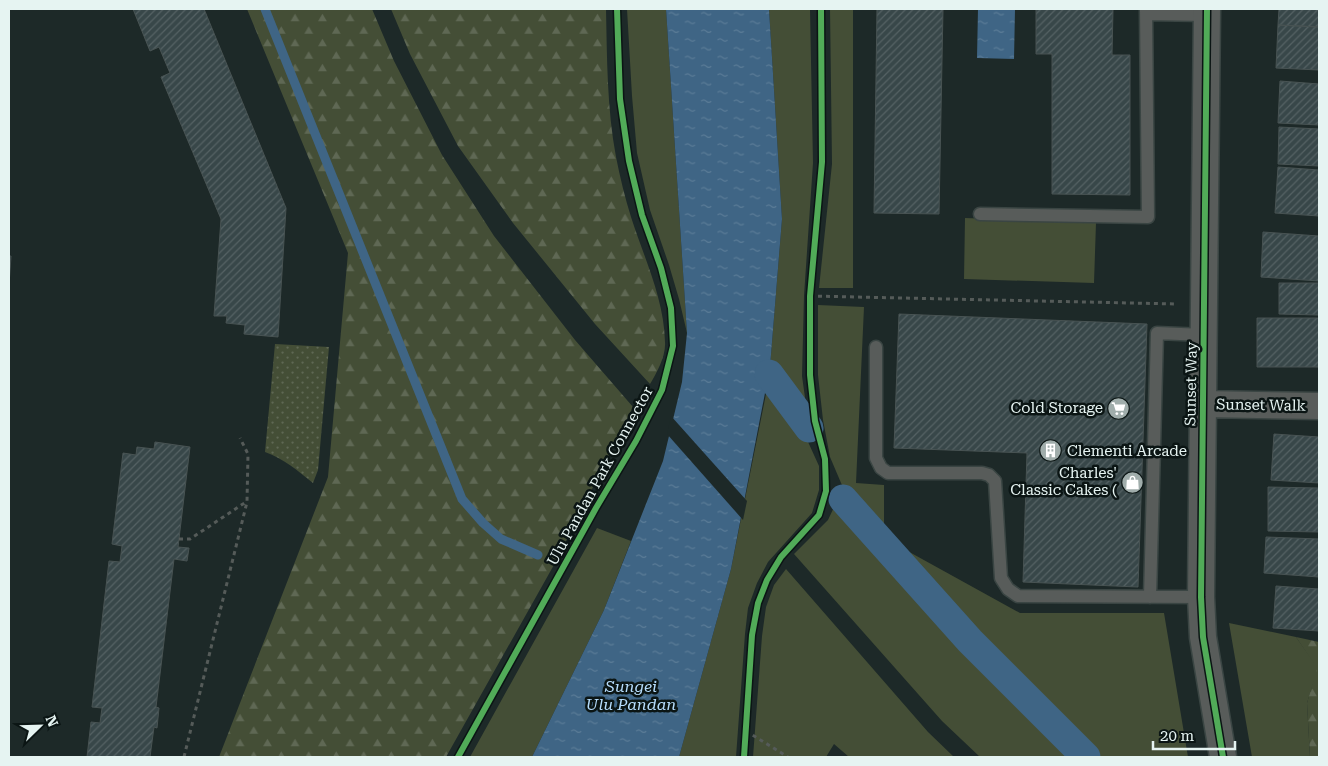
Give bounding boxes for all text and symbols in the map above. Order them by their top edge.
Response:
street label: Sunset Way [1181,342,1201,426]
street label: Ulu Pandan Park Connector [543,383,657,569]
street label: Sunset Walk [1216,395,1307,415]
supermarket icon: Cold Storage [1107,396,1131,420]
place label: Cold Storage [1010,399,1103,417]
building icon: Clementi Arcade [1039,439,1063,463]
place label: Clementi Arcade [1067,442,1187,460]
place label: Charles' Classic Cakes ( [1010,464,1117,499]
shop icon: Charles' Classic Cakes ( [1121,470,1145,494]
water label: Sungei Ulu Pandan [586,677,676,714]
north arrow [15,701,65,751]
text: N [42,713,62,729]
scale bar [1153,718,1236,750]
text: 20 m [1160,727,1195,745]

